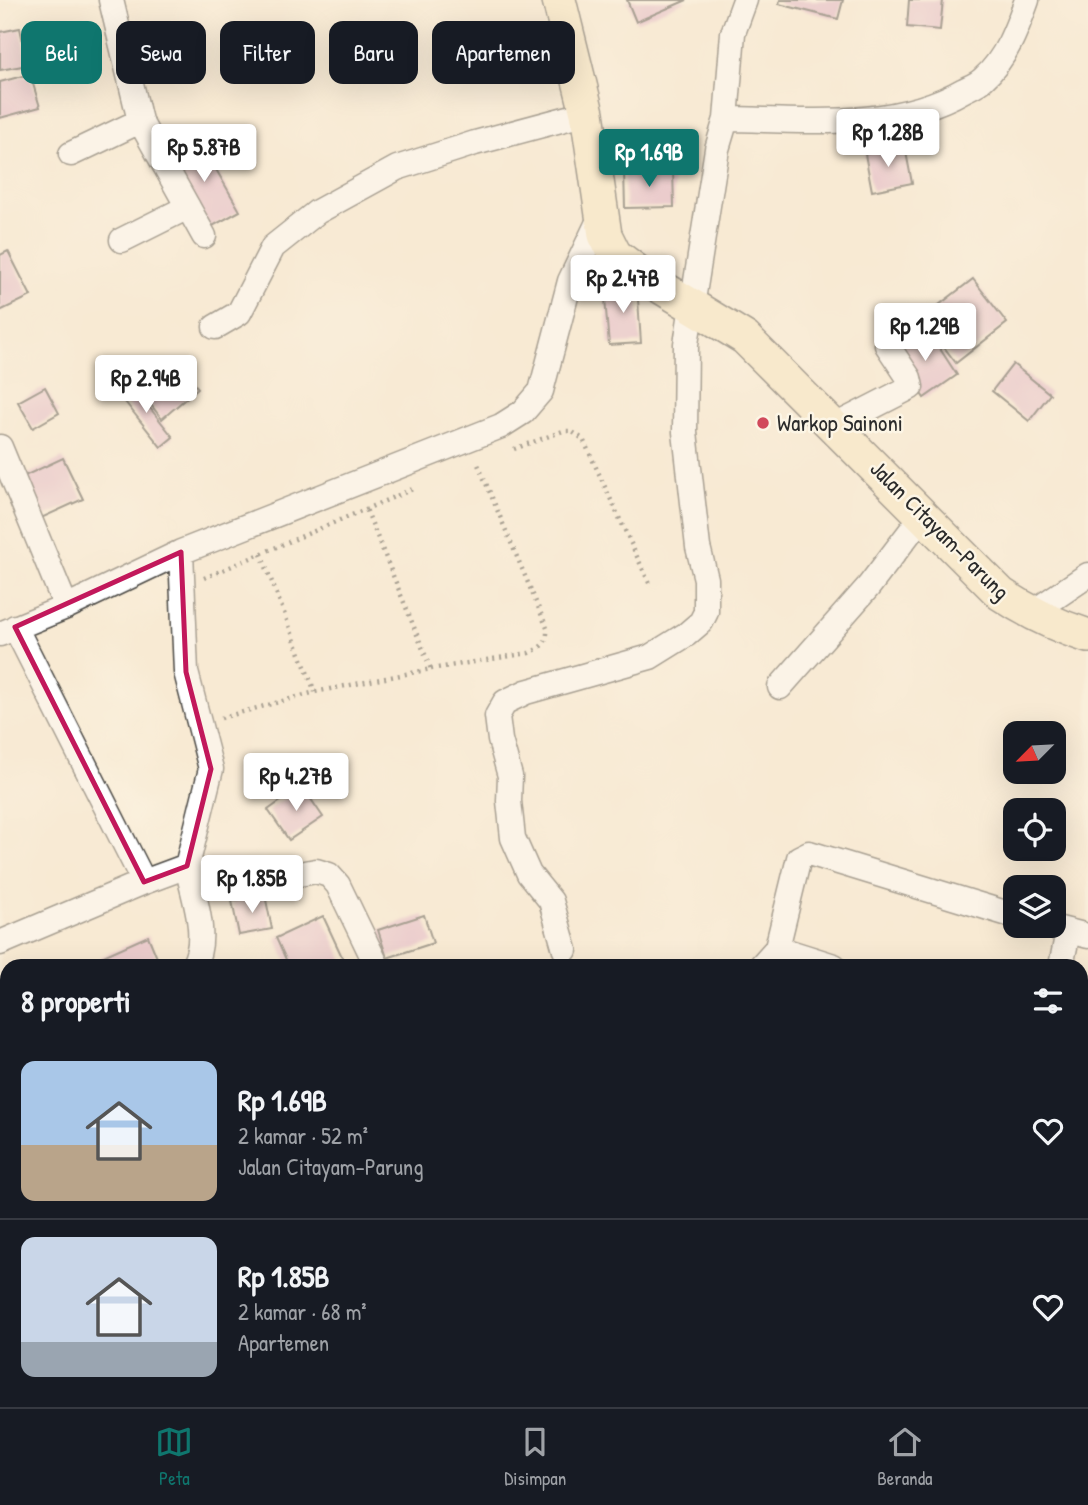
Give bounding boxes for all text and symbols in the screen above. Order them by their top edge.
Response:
chip: Beli [21,21,102,84]
chip: Sewa [116,21,206,84]
chip: Filter [220,21,315,84]
chip: Baru [329,21,418,84]
chip: Apartemen [432,21,575,84]
pin: Rp 1.28B [816,110,960,169]
text: Rp 1.28B [852,116,924,147]
pin: Rp 5.87B [132,124,276,184]
pin: Rp 1.69B [577,130,721,189]
text: Rp 5.87B [167,131,241,162]
text: Rp 1.69B [615,136,683,167]
pin: Rp 2.47B [551,256,695,315]
text: Rp 2.47B [587,262,659,293]
pin: Rp 1.29B [853,304,997,363]
text: Rp 1.29B [890,310,960,341]
pin: Rp 2.94B [74,356,218,415]
text: Rp 2.94B [111,362,181,393]
place label: Warkop Sainoni [777,407,903,438]
marker: Warkop Sainoni [755,415,771,431]
street label: Jalan Citayam-Parung [864,453,1017,606]
north arrow [1003,721,1066,784]
map controls [1003,721,1066,938]
pin: Rp 4.27B [224,754,368,813]
text: Rp 4.27B [260,760,332,791]
button: locate [1003,798,1066,861]
pin: Rp 1.85B [180,856,324,915]
text: Rp 1.85B [217,862,287,893]
button: layers [1003,875,1066,938]
text: 8 properti [21,981,131,1021]
icon: filters [1029,982,1067,1020]
text: Rp 1.69B [238,1080,327,1120]
icon: home [77,1089,161,1173]
icon: heart [1029,1112,1067,1150]
text: 2 kamar · 52 m² [238,1120,368,1151]
text: Jalan Citayam-Parung [238,1151,423,1182]
text: Rp 1.85B [238,1256,330,1296]
icon: home [77,1265,161,1349]
icon: heart [1029,1288,1067,1326]
text: 2 kamar · 68 m² [238,1296,367,1327]
text: Apartemen [238,1327,329,1358]
tab: Peta [155,1423,193,1491]
tab: Disimpan [504,1423,566,1491]
tab: Beranda [877,1423,933,1491]

